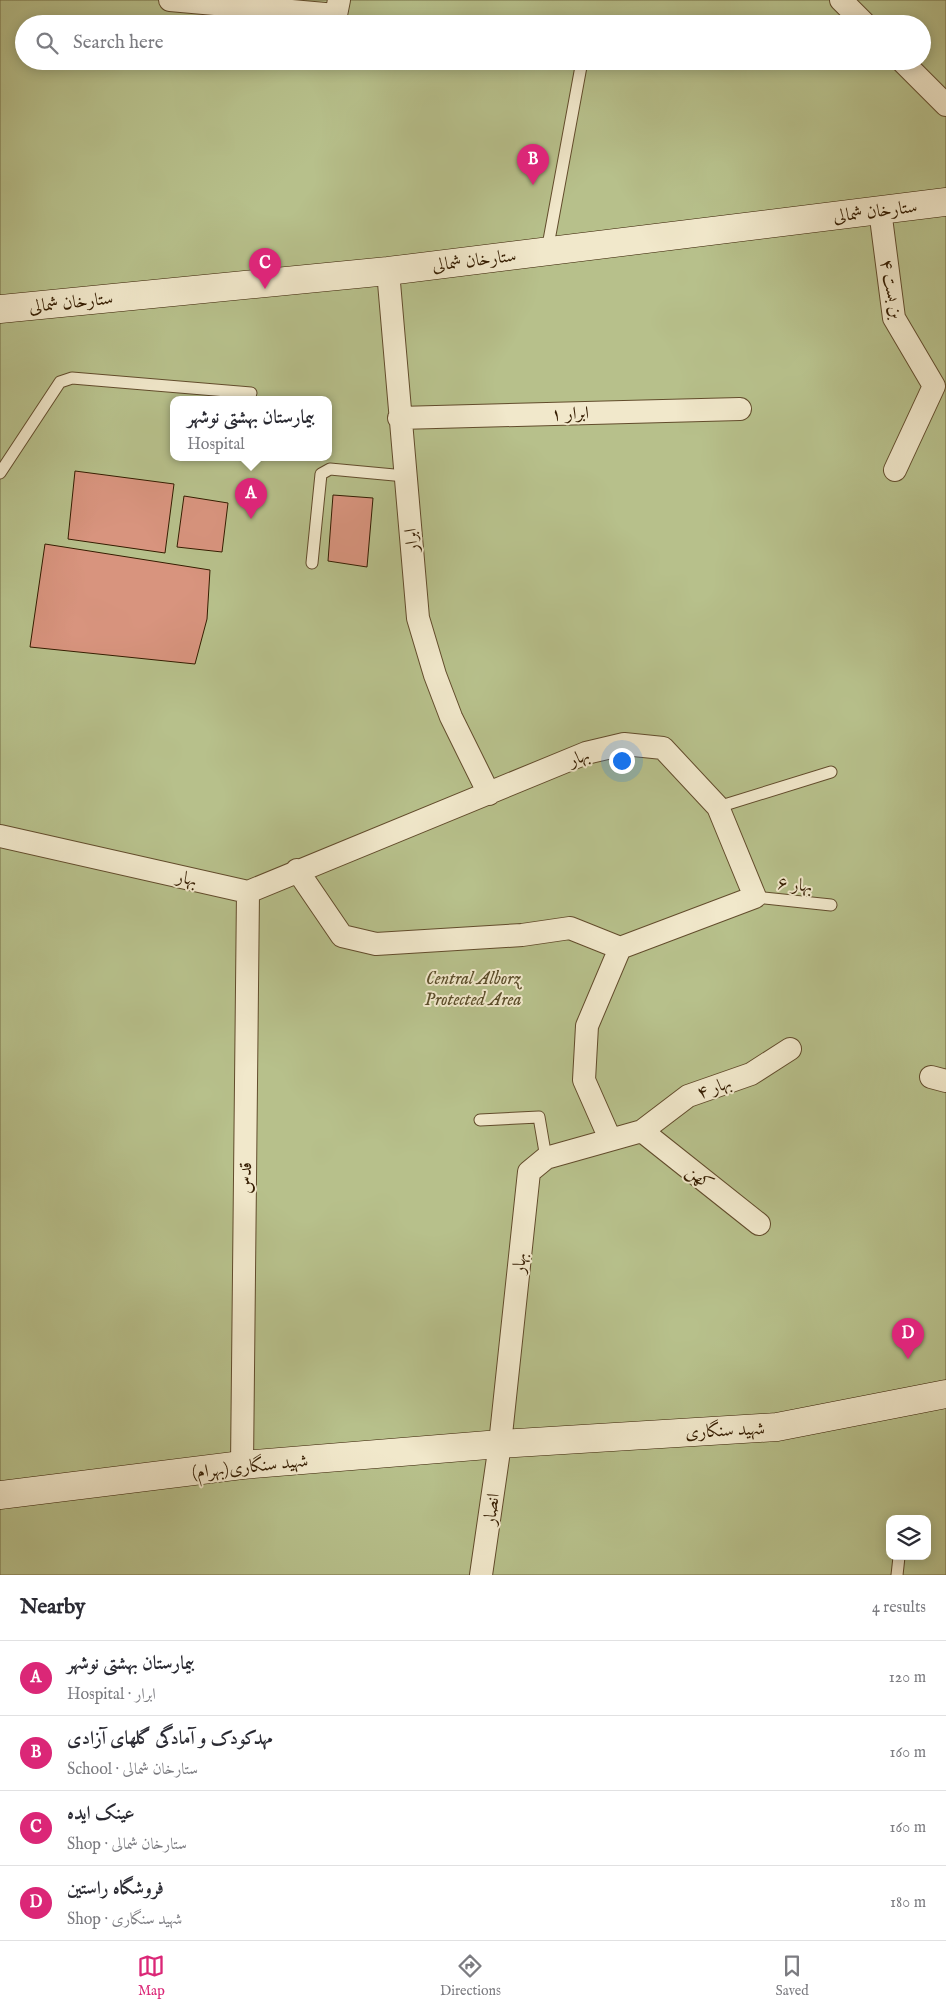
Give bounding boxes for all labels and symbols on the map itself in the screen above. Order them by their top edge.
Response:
pin: B [517,144,549,185]
street label: ستارخان شمالی [832,196,919,229]
street label: ستارخان شمالی [431,245,518,278]
pin: C [249,248,281,289]
street label: بن بست ۴ [874,257,907,322]
street label: ستارخان شمالی [28,288,115,319]
street label: ابرار ۱ [551,402,590,427]
pin: A [235,478,267,519]
street label: ابرار [400,527,425,555]
street label: بهار [564,744,593,773]
your location [609,748,635,774]
street label: بهار [172,865,199,893]
street label: بهار ۶ [776,872,814,899]
park label: Central Alborz Protected Area [425,968,522,1012]
street label: بهار ۴ [694,1072,735,1105]
street label: کهن [681,1160,717,1196]
street label: قدس [235,1162,258,1194]
street label: بهار [508,1252,533,1277]
pin: D [892,1318,924,1359]
street label: شهید سنگاری [685,1416,765,1445]
street label: شهید سنگاری(بهرام) [191,1448,310,1488]
street label: انصار [479,1492,506,1528]

